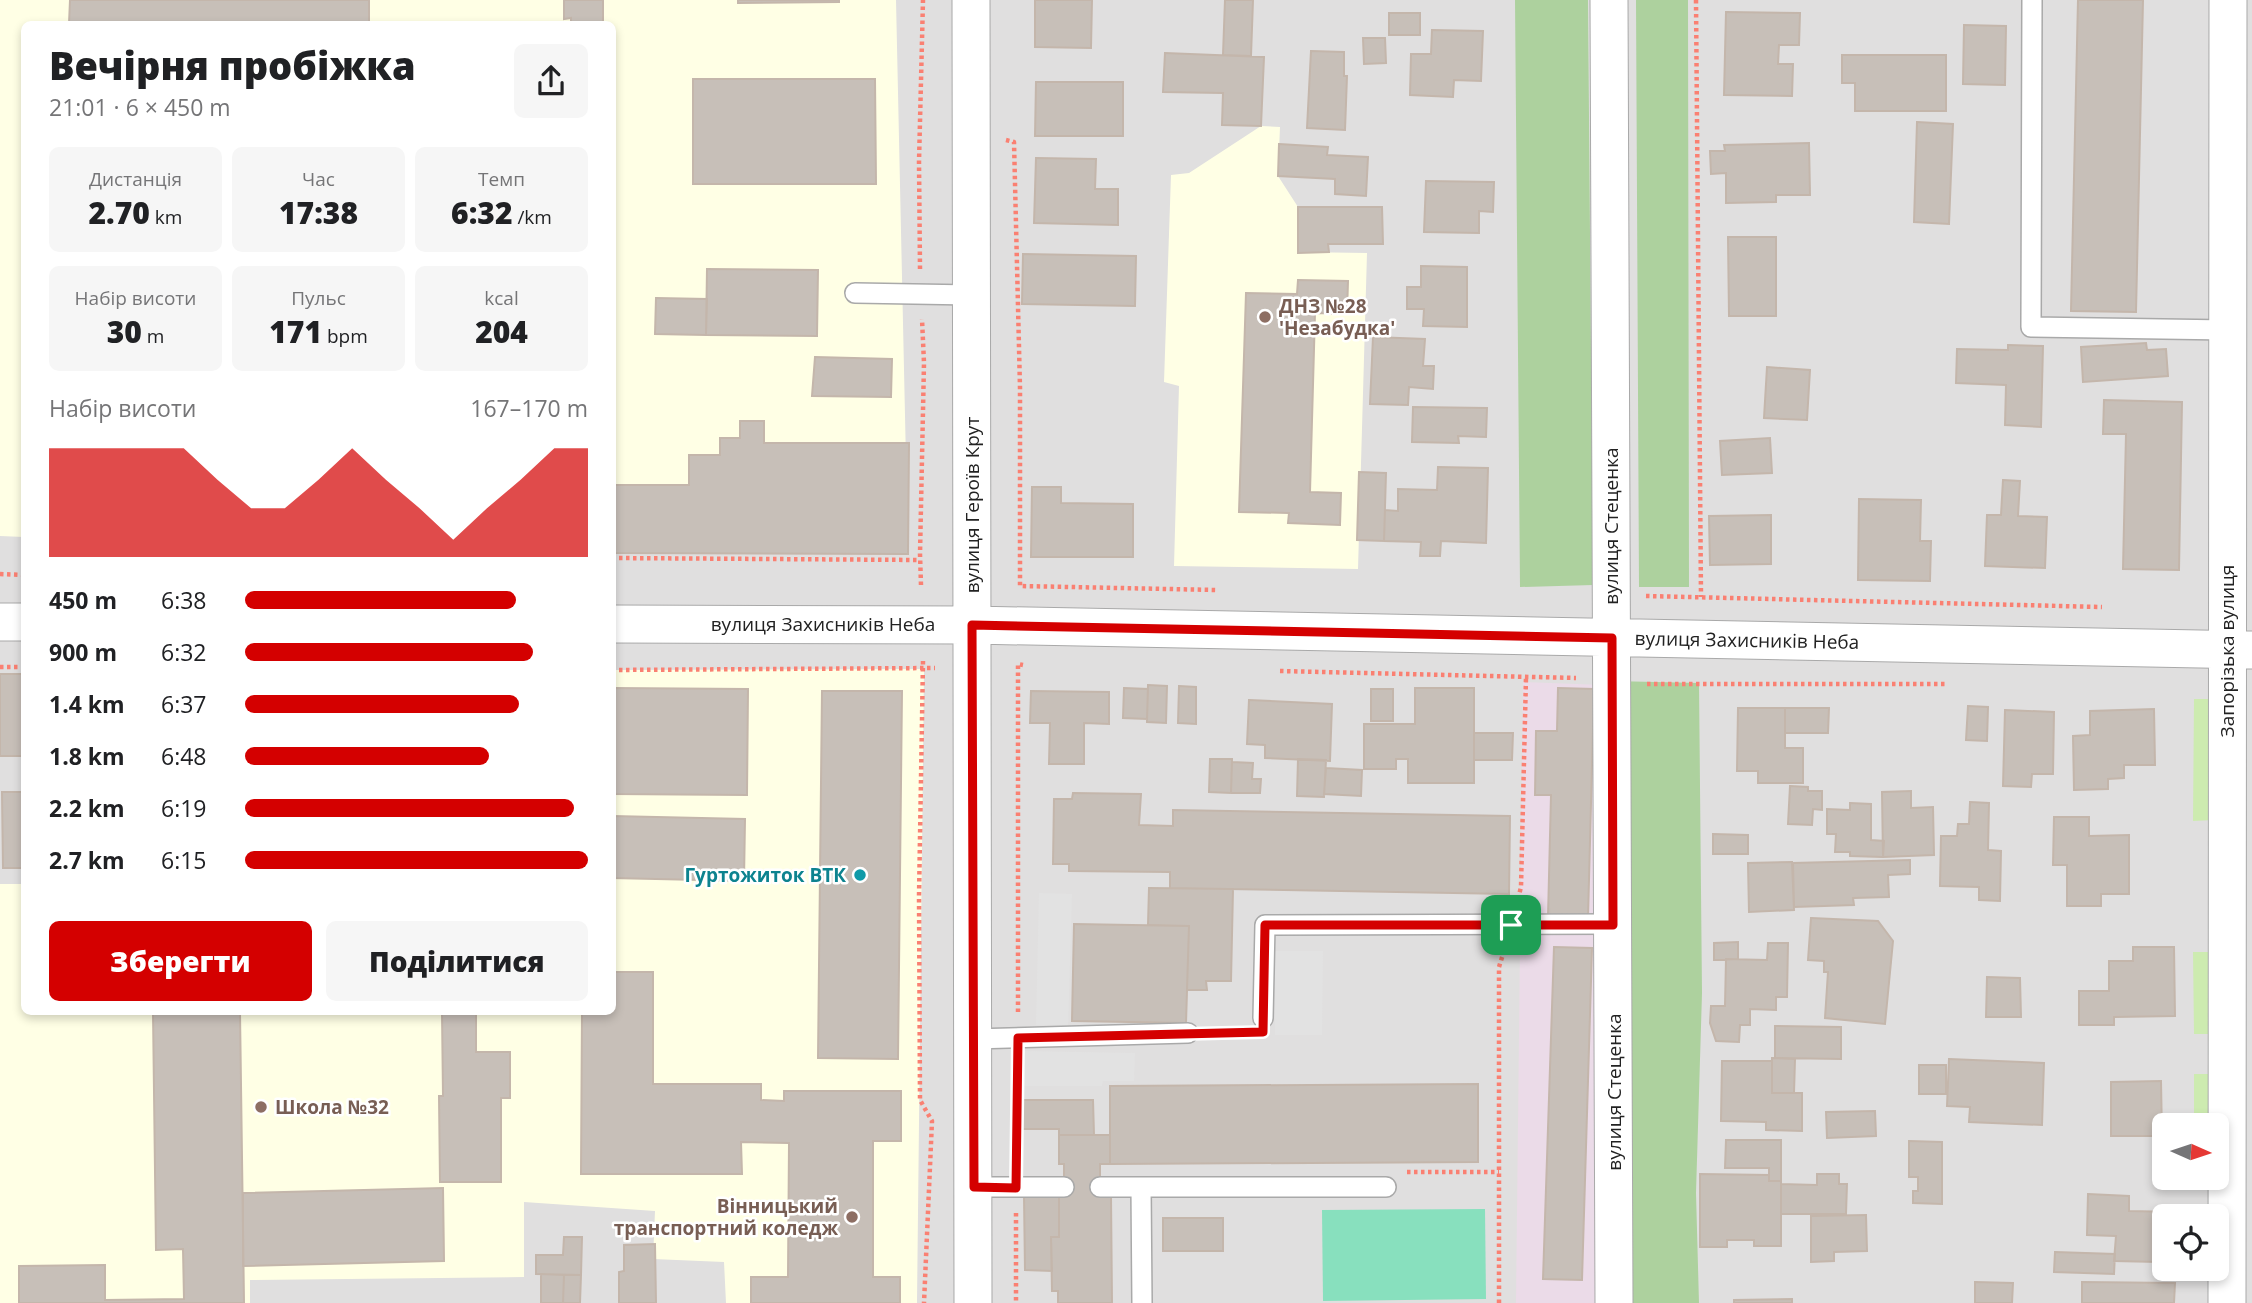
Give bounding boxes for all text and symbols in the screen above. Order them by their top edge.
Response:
text: Вечірня пробіжка [49,39,416,91]
button: share [514,44,588,118]
text: 21:01 · 6 × 450 m [49,91,231,123]
text: Дистанція [89,166,182,192]
text: Час [302,166,335,192]
text: Темп [478,166,525,192]
text: 2.70 [89,192,150,233]
text: 17:38 [279,192,358,233]
text: 6:32 [451,192,512,233]
text: km [150,204,182,230]
text: /km [512,204,552,230]
text: Набір висоти [75,285,196,311]
text: Пульс [291,285,346,311]
text: kcal [484,285,519,311]
place label: ДНЗ №28 'Незабудка' [1279,293,1395,341]
marker: ДНЗ №28 'Незабудка' [1257,309,1273,325]
text: 30 [107,311,142,352]
text: 171 [269,311,322,352]
text: 204 [475,311,528,352]
text: m [142,323,164,349]
text: bpm [322,323,368,349]
text: Набір висоти [49,392,196,424]
text: 167–170 m [470,392,588,424]
street label: вулиця Героїв Крут [959,417,985,593]
street label: вулиця Стеценка [1598,447,1624,605]
street label: Запорізька вулиця [2214,565,2240,737]
text: 450 m [49,584,117,616]
text: 6:38 [161,584,207,616]
street label: вулиця Захисників Неба [711,611,935,637]
street label: вулиця Захисників Неба [1634,625,1860,655]
text: 900 m [49,636,117,668]
text: 6:32 [161,636,207,668]
text: 1.4 km [49,688,125,720]
text: 6:37 [161,688,207,720]
text: 1.8 km [49,740,125,772]
text: 6:48 [161,740,207,772]
text: 2.2 km [49,792,125,824]
text: 6:19 [161,792,207,824]
text: 2.7 km [49,844,125,876]
text: 6:15 [161,844,207,876]
place label: Гуртожиток ВТК [684,862,846,888]
marker: Гуртожиток ВТК [852,867,868,883]
pin [1481,895,1541,955]
icon: arrive [1492,906,1530,944]
button: Зберегти [49,921,312,1001]
button: Поділитися [326,921,588,1001]
street label: вулиця Стеценка [1601,1013,1627,1171]
place label: Школа №32 [275,1094,389,1120]
marker: Школа №32 [253,1099,269,1115]
north arrow [2152,1113,2230,1190]
map controls [2152,1113,2229,1281]
place label: Вінницький транспортний коледж [614,1193,838,1241]
button: locate [2152,1204,2229,1281]
marker: Вінницький транспортний коледж [844,1209,860,1225]

